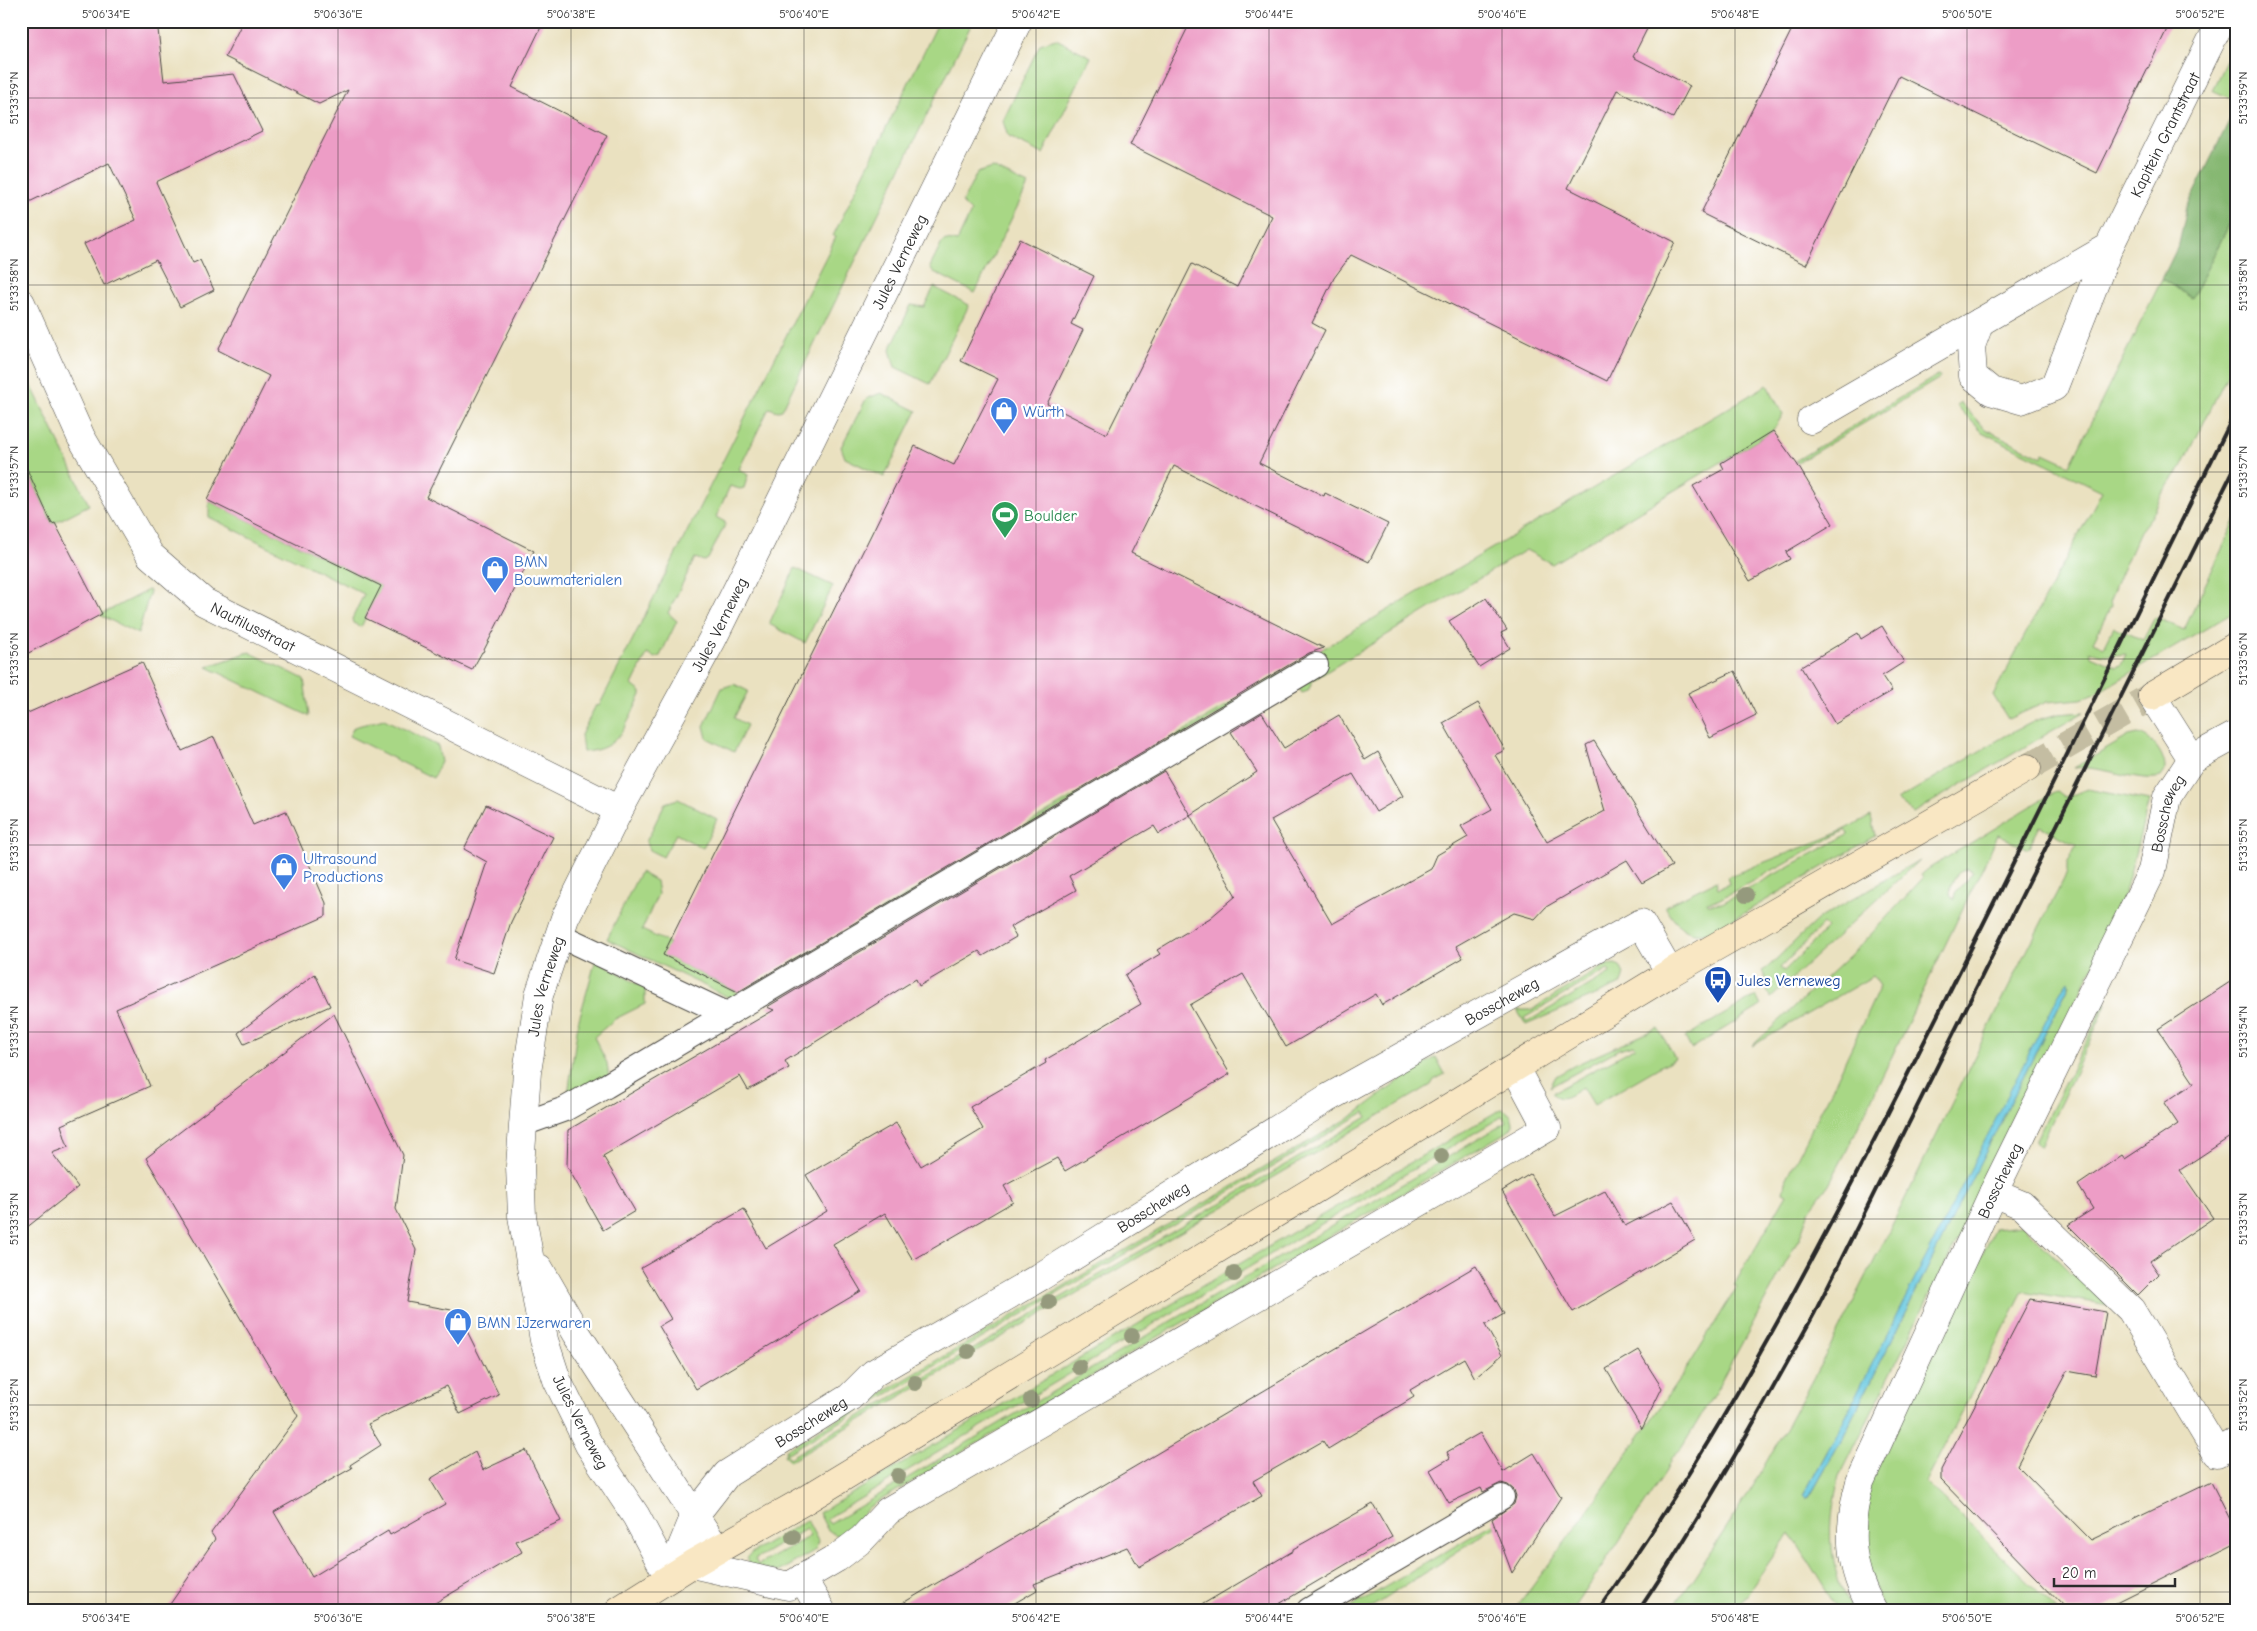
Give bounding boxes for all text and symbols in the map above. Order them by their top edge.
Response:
text: 5°06'34"E [82,7,130,21]
text: 5°06'36"E [314,7,362,21]
text: 5°06'38"E [547,7,595,21]
text: 5°06'40"E [779,7,829,21]
text: 5°06'42"E [1012,7,1060,21]
text: 5°06'44"E [1245,7,1293,21]
text: 5°06'46"E [1478,7,1526,21]
text: 5°06'48"E [1711,7,1759,21]
text: 5°06'50"E [1942,7,1992,21]
text: 5°06'52"E [2176,7,2224,21]
street label: Kapitein Grantstraat [2127,69,2204,200]
text: 51°33'59"N [7,72,21,124]
text: 51°33'59"N [2236,72,2250,124]
street label: Jules Verneweg [869,212,931,313]
text: 51°33'58"N [7,259,21,311]
text: 51°33'58"N [2236,259,2250,311]
shop icon: Würth [989,396,1019,435]
place label: Würth [1023,403,1065,421]
text: 51°33'57"N [7,446,21,498]
text: 51°33'57"N [2236,446,2250,498]
sports icon: Boulder [990,500,1020,539]
place label: Boulder [1024,507,1078,525]
place label: BMN Bouwmaterialen [514,553,622,589]
shop icon: BMN Bouwmaterialen [480,555,510,594]
street label: Jules Verneweg [688,575,752,675]
street label: Nautilusstraat [207,599,298,656]
text: 51°33'56"N [7,633,21,685]
text: 51°33'56"N [2236,633,2250,685]
street label: Bosscheweg [2148,771,2189,854]
text: 51°33'55"N [7,819,21,871]
text: 51°33'55"N [2236,819,2250,871]
place label: Ultrasound Productions [303,850,383,886]
shop icon: Ultrasound Productions [269,852,299,891]
street label: Jules Verneweg [525,934,568,1038]
bus stop icon: Jules Verneweg [1703,965,1733,1004]
place label: Jules Verneweg [1737,972,1841,990]
street label: Bosscheweg [1462,974,1542,1030]
text: 51°33'54"N [7,1006,21,1058]
text: 51°33'54"N [2236,1006,2250,1058]
street label: Bosscheweg [1975,1140,2026,1221]
street label: Bosscheweg [1114,1178,1193,1237]
text: 51°33'53"N [7,1193,21,1245]
text: 51°33'53"N [2236,1193,2250,1245]
shop icon: BMN IJzerwaren [443,1307,473,1346]
place label: BMN IJzerwaren [477,1314,591,1332]
street label: Jules Verneweg [549,1372,612,1473]
text: 51°33'52"N [7,1379,21,1431]
text: 51°33'52"N [2236,1379,2250,1431]
street label: Bosscheweg [772,1393,851,1452]
scale bar [2054,1556,2176,1588]
text: 20 m [2062,1564,2096,1582]
text: 5°06'34"E [82,1611,130,1625]
text: 5°06'36"E [314,1611,362,1625]
text: 5°06'38"E [547,1611,595,1625]
text: 5°06'40"E [779,1611,829,1625]
text: 5°06'42"E [1012,1611,1060,1625]
text: 5°06'44"E [1245,1611,1293,1625]
text: 5°06'46"E [1478,1611,1526,1625]
text: 5°06'48"E [1711,1611,1759,1625]
text: 5°06'50"E [1942,1611,1992,1625]
text: 5°06'52"E [2176,1611,2224,1625]

